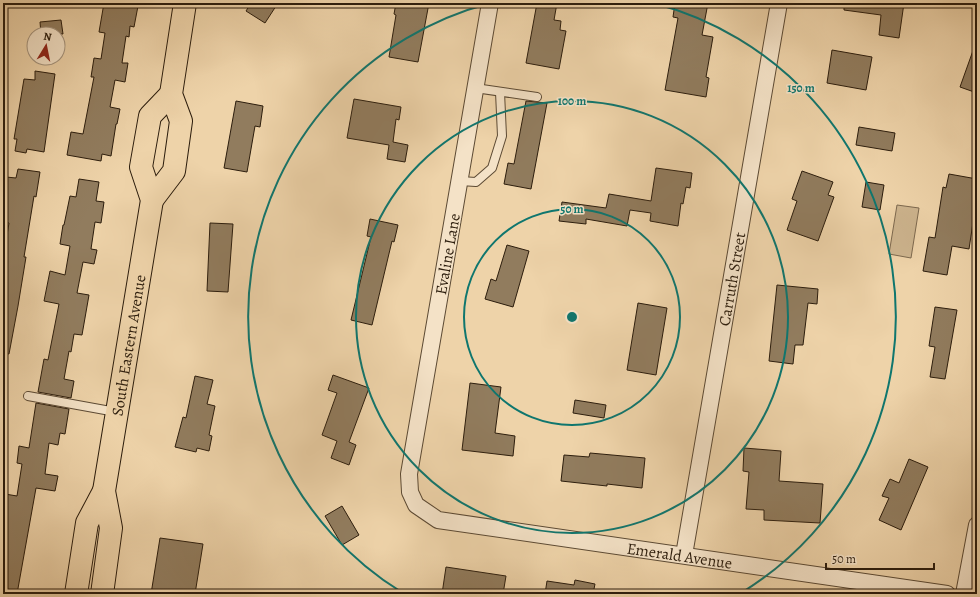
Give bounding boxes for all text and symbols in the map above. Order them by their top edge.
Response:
north arrow [26,26,66,66]
text: N [42,29,53,45]
text: 150 m [787,80,815,96]
text: 100 m [558,93,586,109]
text: 50 m [560,201,584,217]
street label: Evaline Lane [430,212,466,297]
street label: Carruth Street [714,231,751,328]
street label: South Eastern Avenue [107,273,152,418]
centre of rings [565,310,579,324]
street label: Emerald Avenue [625,538,734,575]
scale bar [826,545,934,571]
text: 50 m [832,551,856,567]

